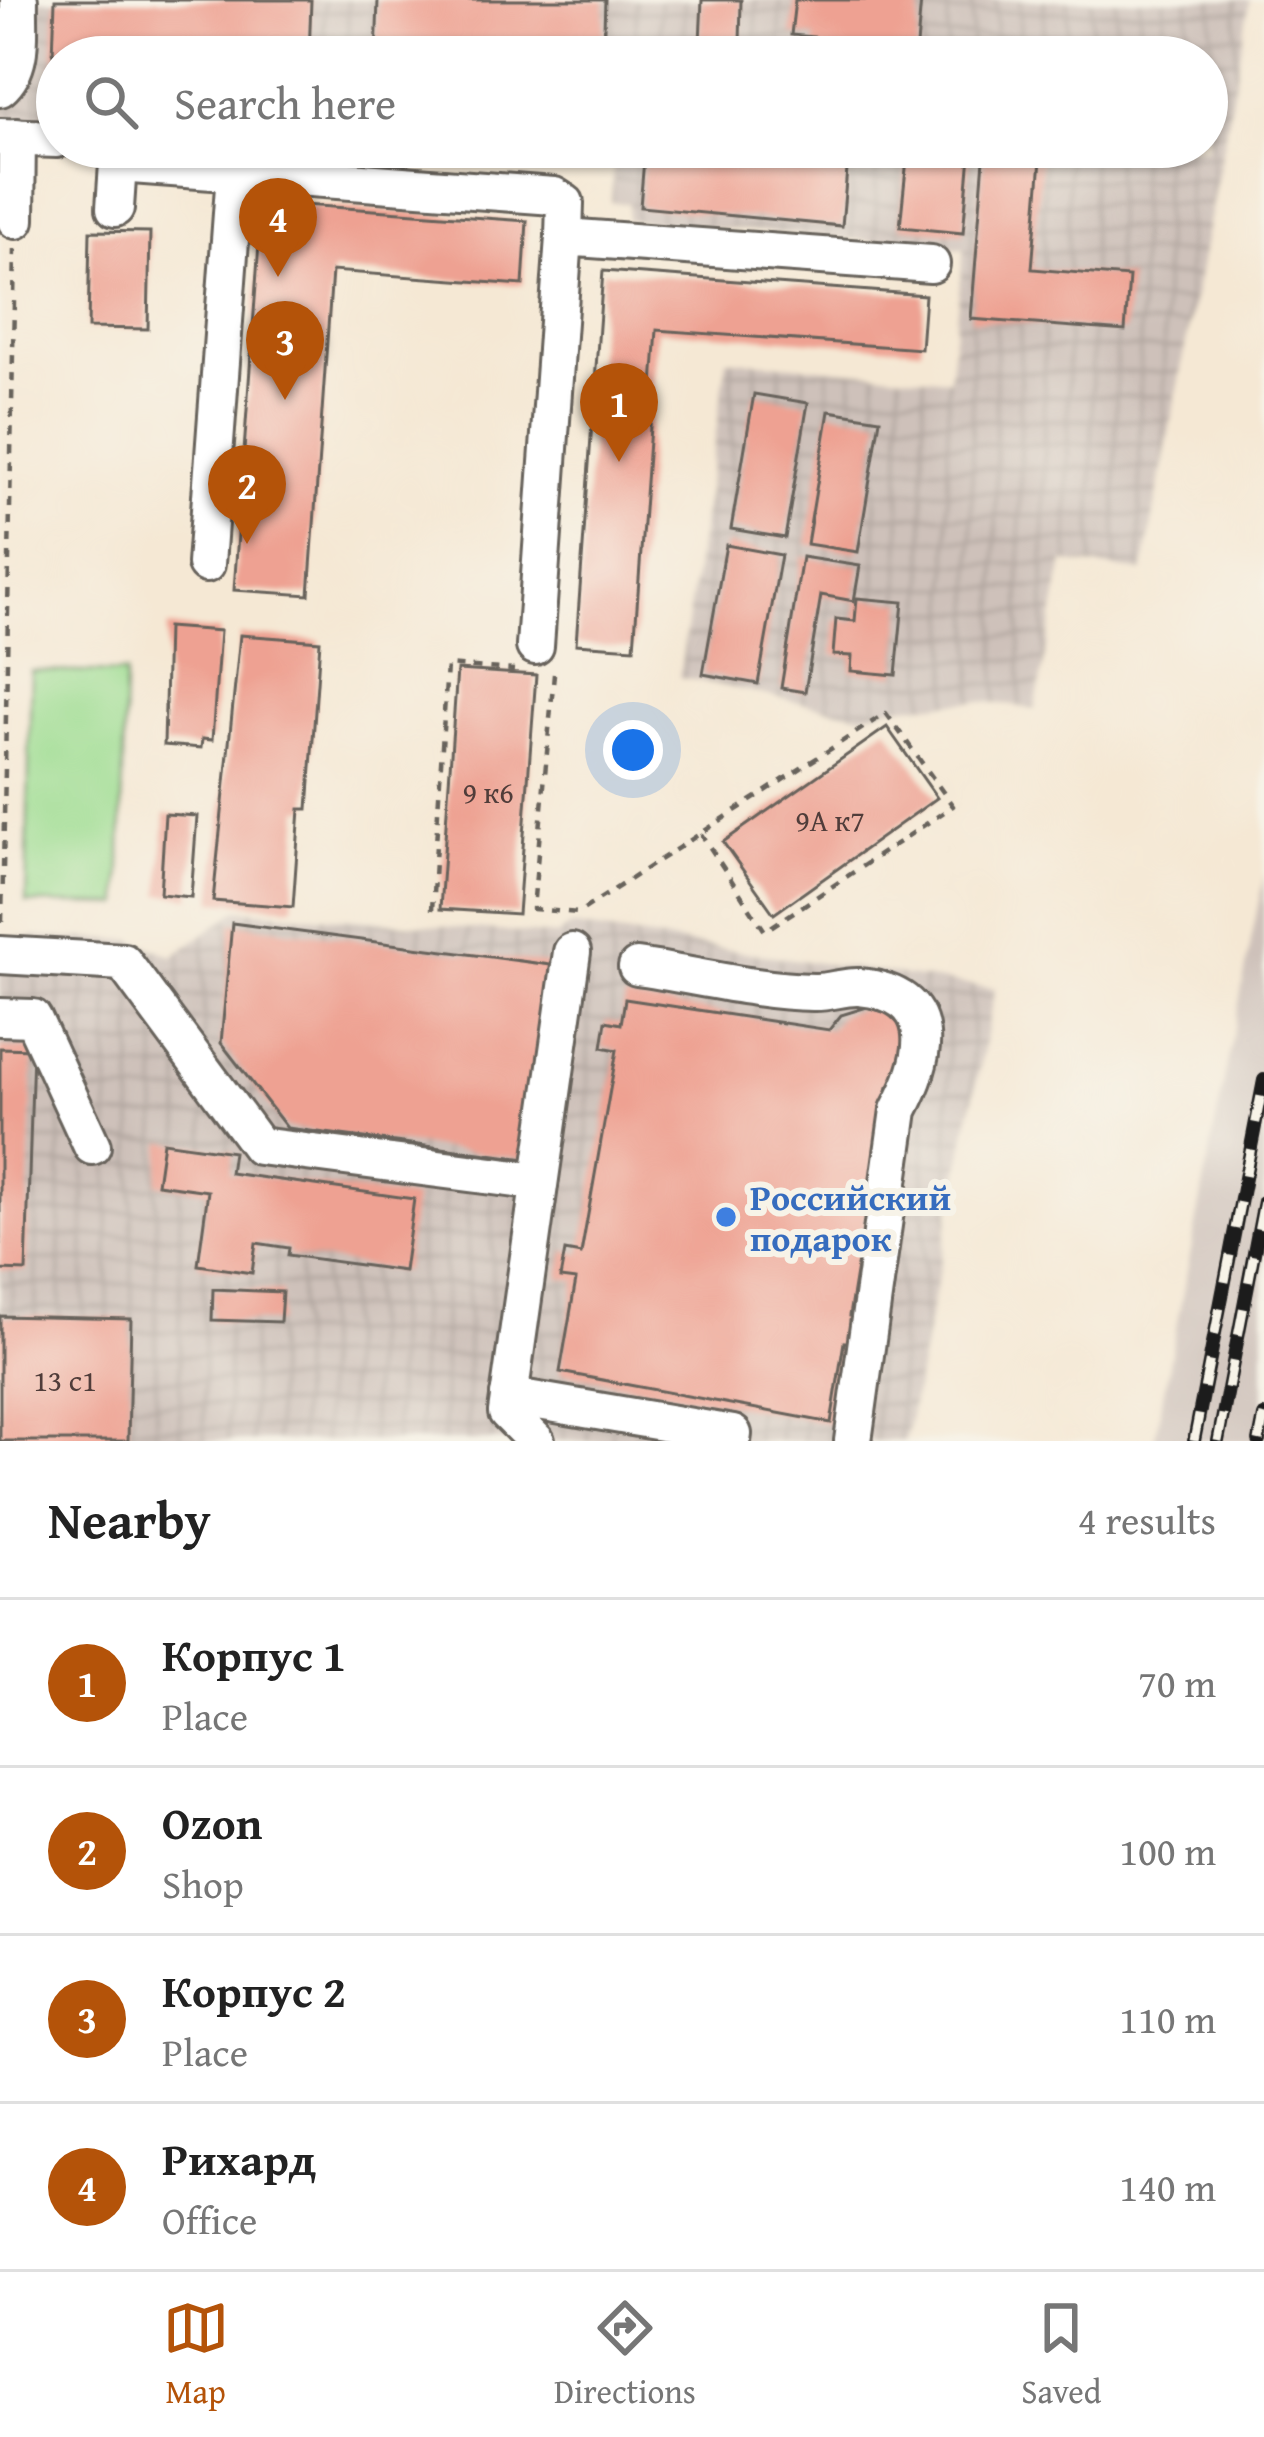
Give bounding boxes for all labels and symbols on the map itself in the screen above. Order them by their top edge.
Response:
pin: 4 [239,178,317,277]
pin: 3 [246,301,324,400]
pin: 1 [580,363,658,462]
pin: 2 [208,445,286,544]
your location [603,720,663,780]
house number: 9 к6 [462,770,514,814]
house number: 9А к7 [795,798,865,842]
place label: Российский подарок [750,1170,951,1264]
marker: Российский подарок [713,1204,739,1230]
house number: 13 с1 [33,1358,97,1402]

